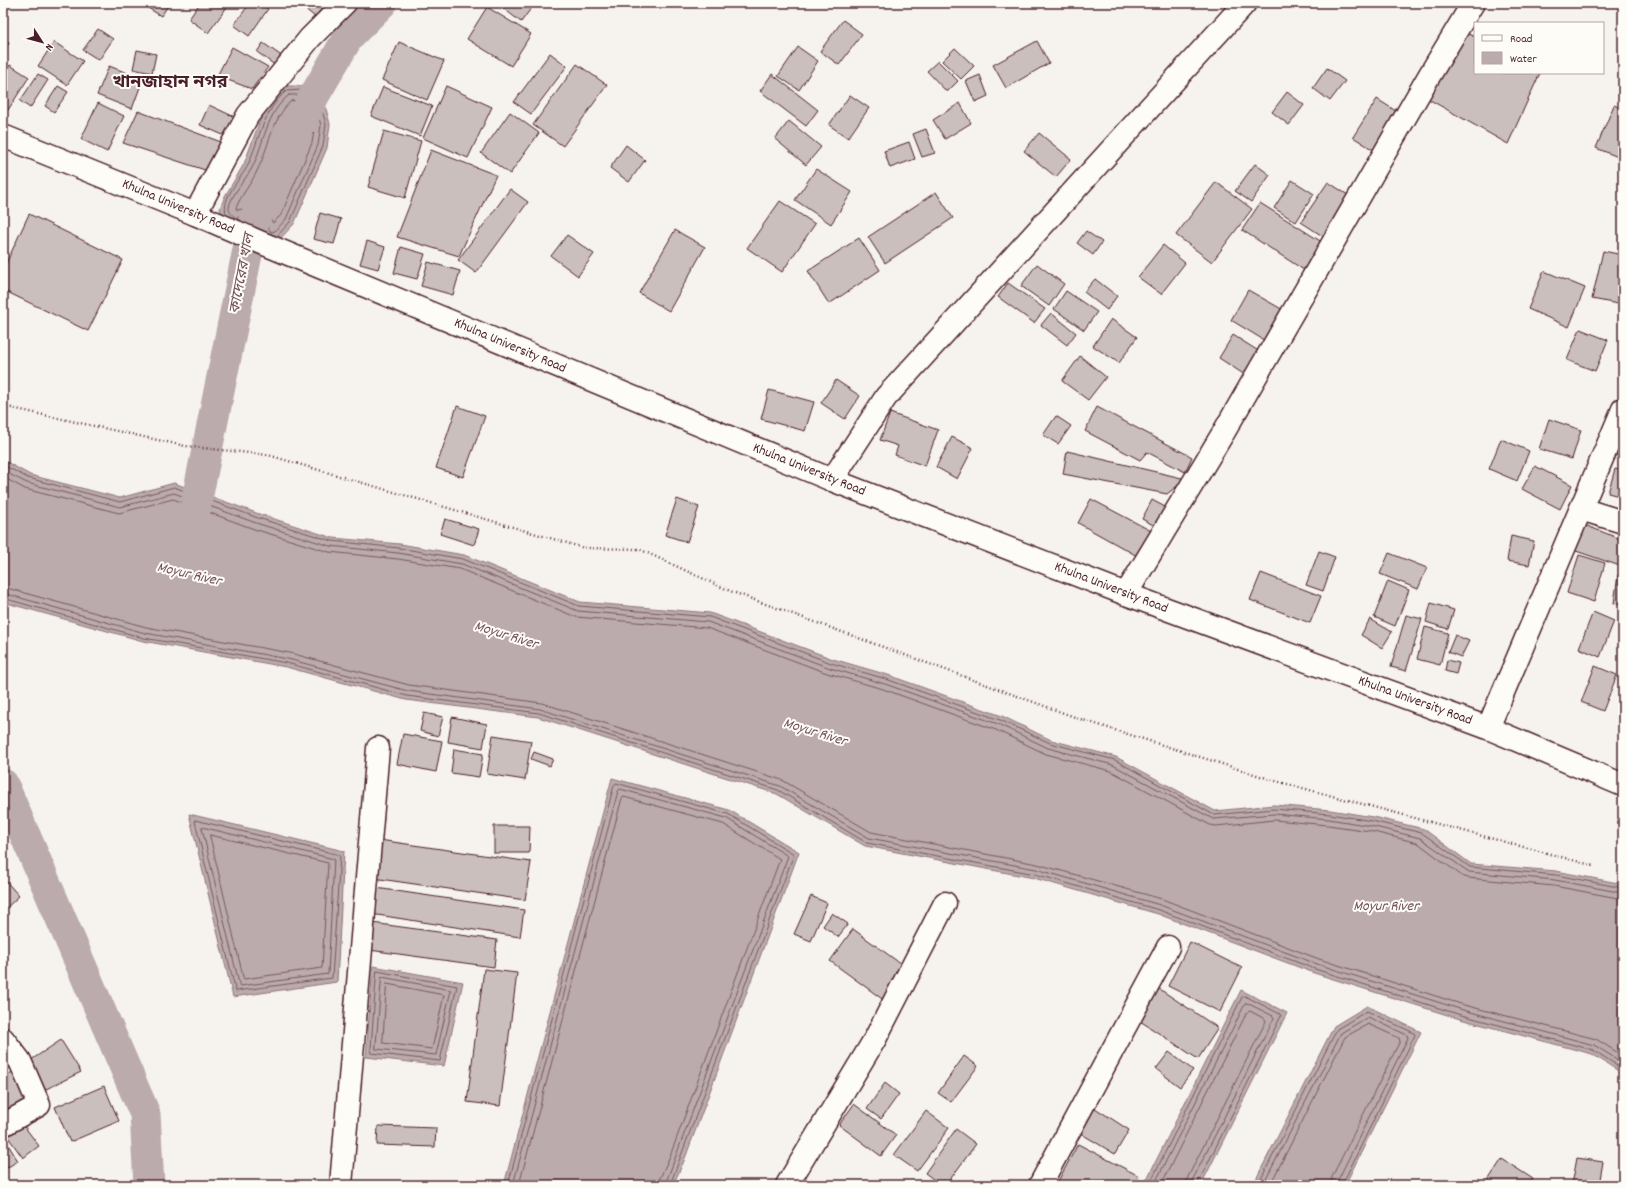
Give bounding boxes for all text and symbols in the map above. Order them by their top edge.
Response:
north arrow [22,22,62,62]
legend [1474,22,1604,74]
text: Road [1510,31,1532,48]
text: N [40,40,57,54]
text: Water [1510,51,1537,68]
district label: খানজাহান নগর [112,71,229,96]
street label: Khulna University Road [119,174,237,240]
water label: কাদেরের খাল [224,229,262,316]
street label: Khulna University Road [451,313,569,379]
street label: Khulna University Road [750,438,868,502]
water label: Moyur River [155,557,225,593]
street label: Khulna University Road [1051,557,1171,619]
water label: Moyur River [471,616,542,657]
street label: Khulna University Road [1355,671,1475,731]
water label: Moyur River [780,713,851,754]
water label: Moyur River [1353,896,1420,918]

